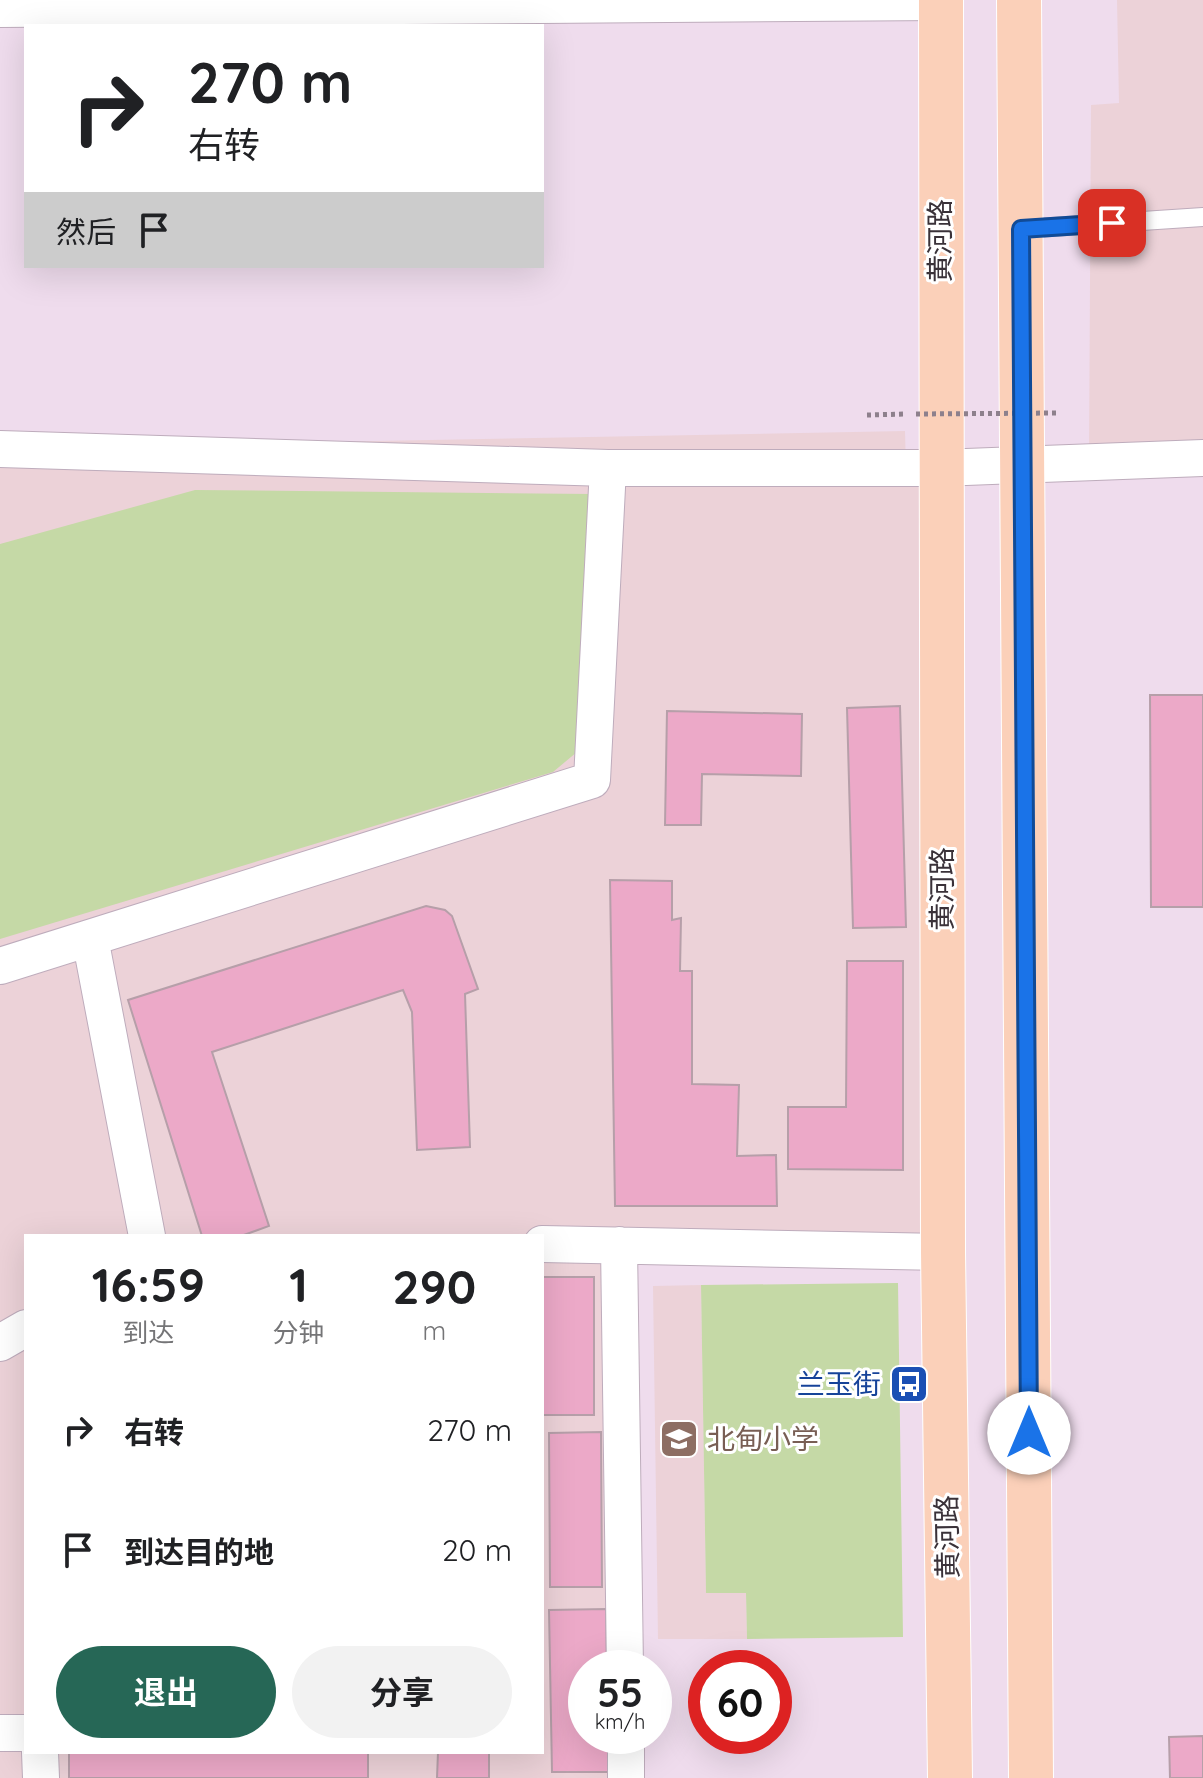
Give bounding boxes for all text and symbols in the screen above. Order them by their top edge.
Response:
text: 270 m [188,47,352,117]
icon: right [56,56,160,160]
text: 右转 [188,122,260,167]
pin [1078,189,1146,257]
street label: 黄河路 [922,199,957,283]
icon: arrive [1090,201,1134,245]
icon: arrive [132,208,176,252]
text: 然后 [56,213,116,251]
street label: 黄河路 [924,847,959,931]
text: 16:59 [92,1254,205,1314]
text: 1 [289,1254,308,1314]
text: 290 [392,1256,476,1316]
text: m [422,1314,446,1347]
text: 到达 [122,1316,174,1349]
text: 分钟 [273,1316,325,1349]
bus stop icon: 兰玉街 [888,1363,930,1405]
place label: 兰玉街 [797,1366,881,1401]
position arrow [987,1391,1071,1475]
icon: right [56,1408,100,1452]
text: 270 m [427,1411,512,1449]
text: 右转 [124,1413,184,1451]
school or university icon: 北甸小学 [658,1418,700,1460]
place label: 北甸小学 [707,1421,819,1456]
street label: 黄河路 [928,1495,965,1579]
icon: arrive [56,1528,100,1572]
text: 20 m [442,1531,512,1569]
text: 到达目的地 [124,1533,274,1571]
button: 退出 [56,1646,276,1738]
button: 分享 [292,1646,512,1738]
speed limit sign: 60 [688,1650,792,1754]
text: 55 [597,1667,643,1717]
text: km/h [595,1709,645,1734]

